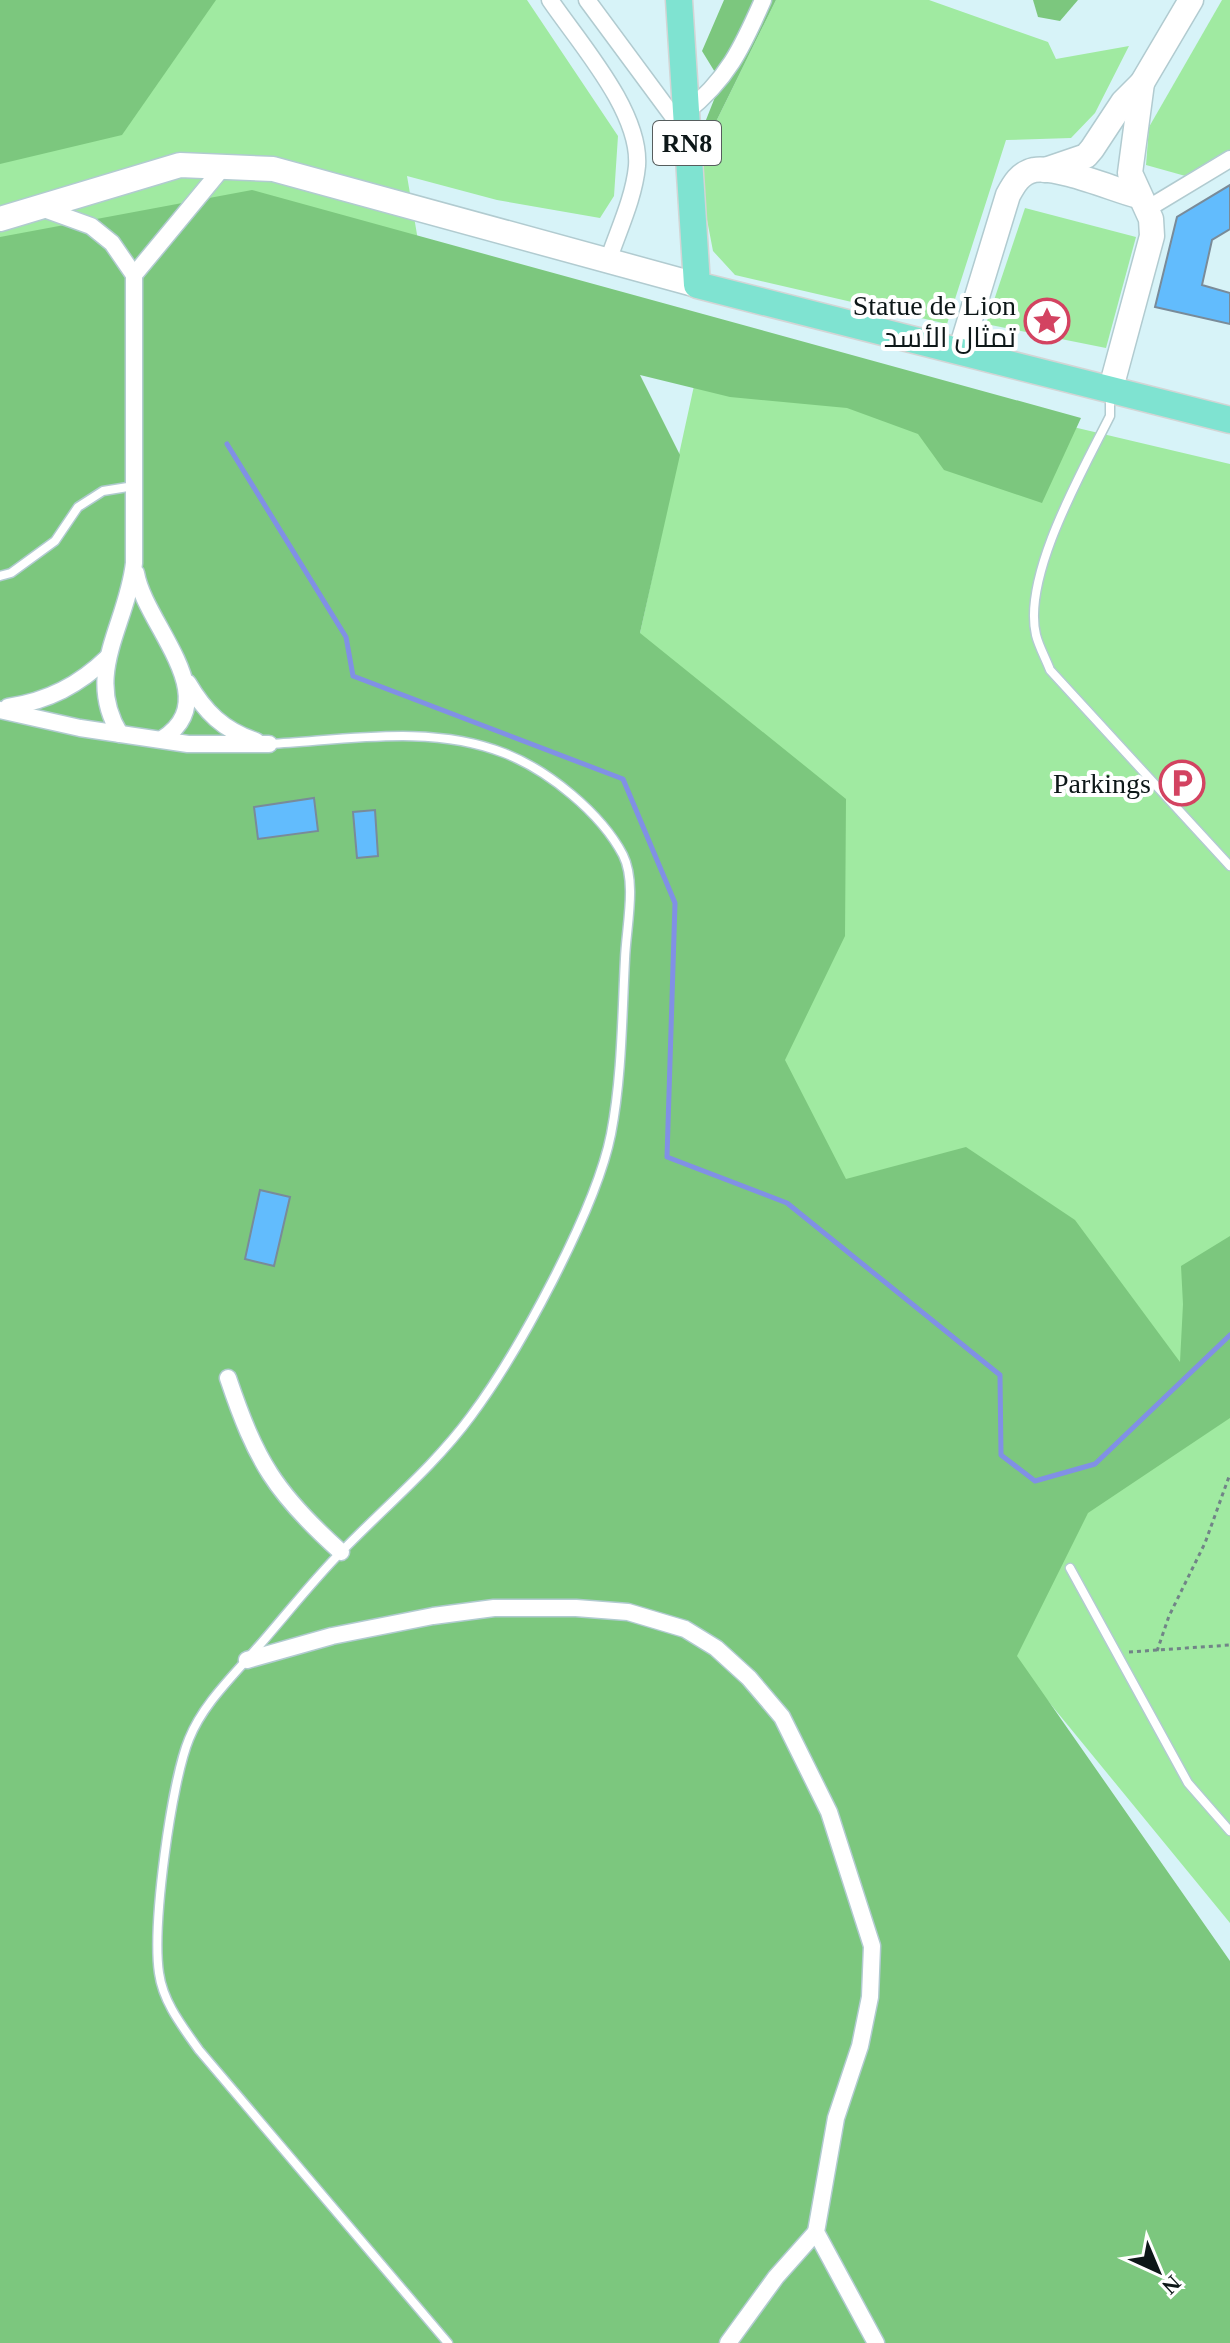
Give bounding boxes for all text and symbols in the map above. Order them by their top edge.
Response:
road number: RN8 [653,121,721,165]
place label: Statue de Lion تمثال الأسد [853,290,1017,354]
place icon: Statue de Lion تمثال الأسد [1023,297,1071,345]
parking icon: Parkings [1158,759,1206,807]
place label: Parkings [1053,768,1151,799]
north arrow [1118,2231,1198,2311]
text: N [1157,2271,1186,2300]

